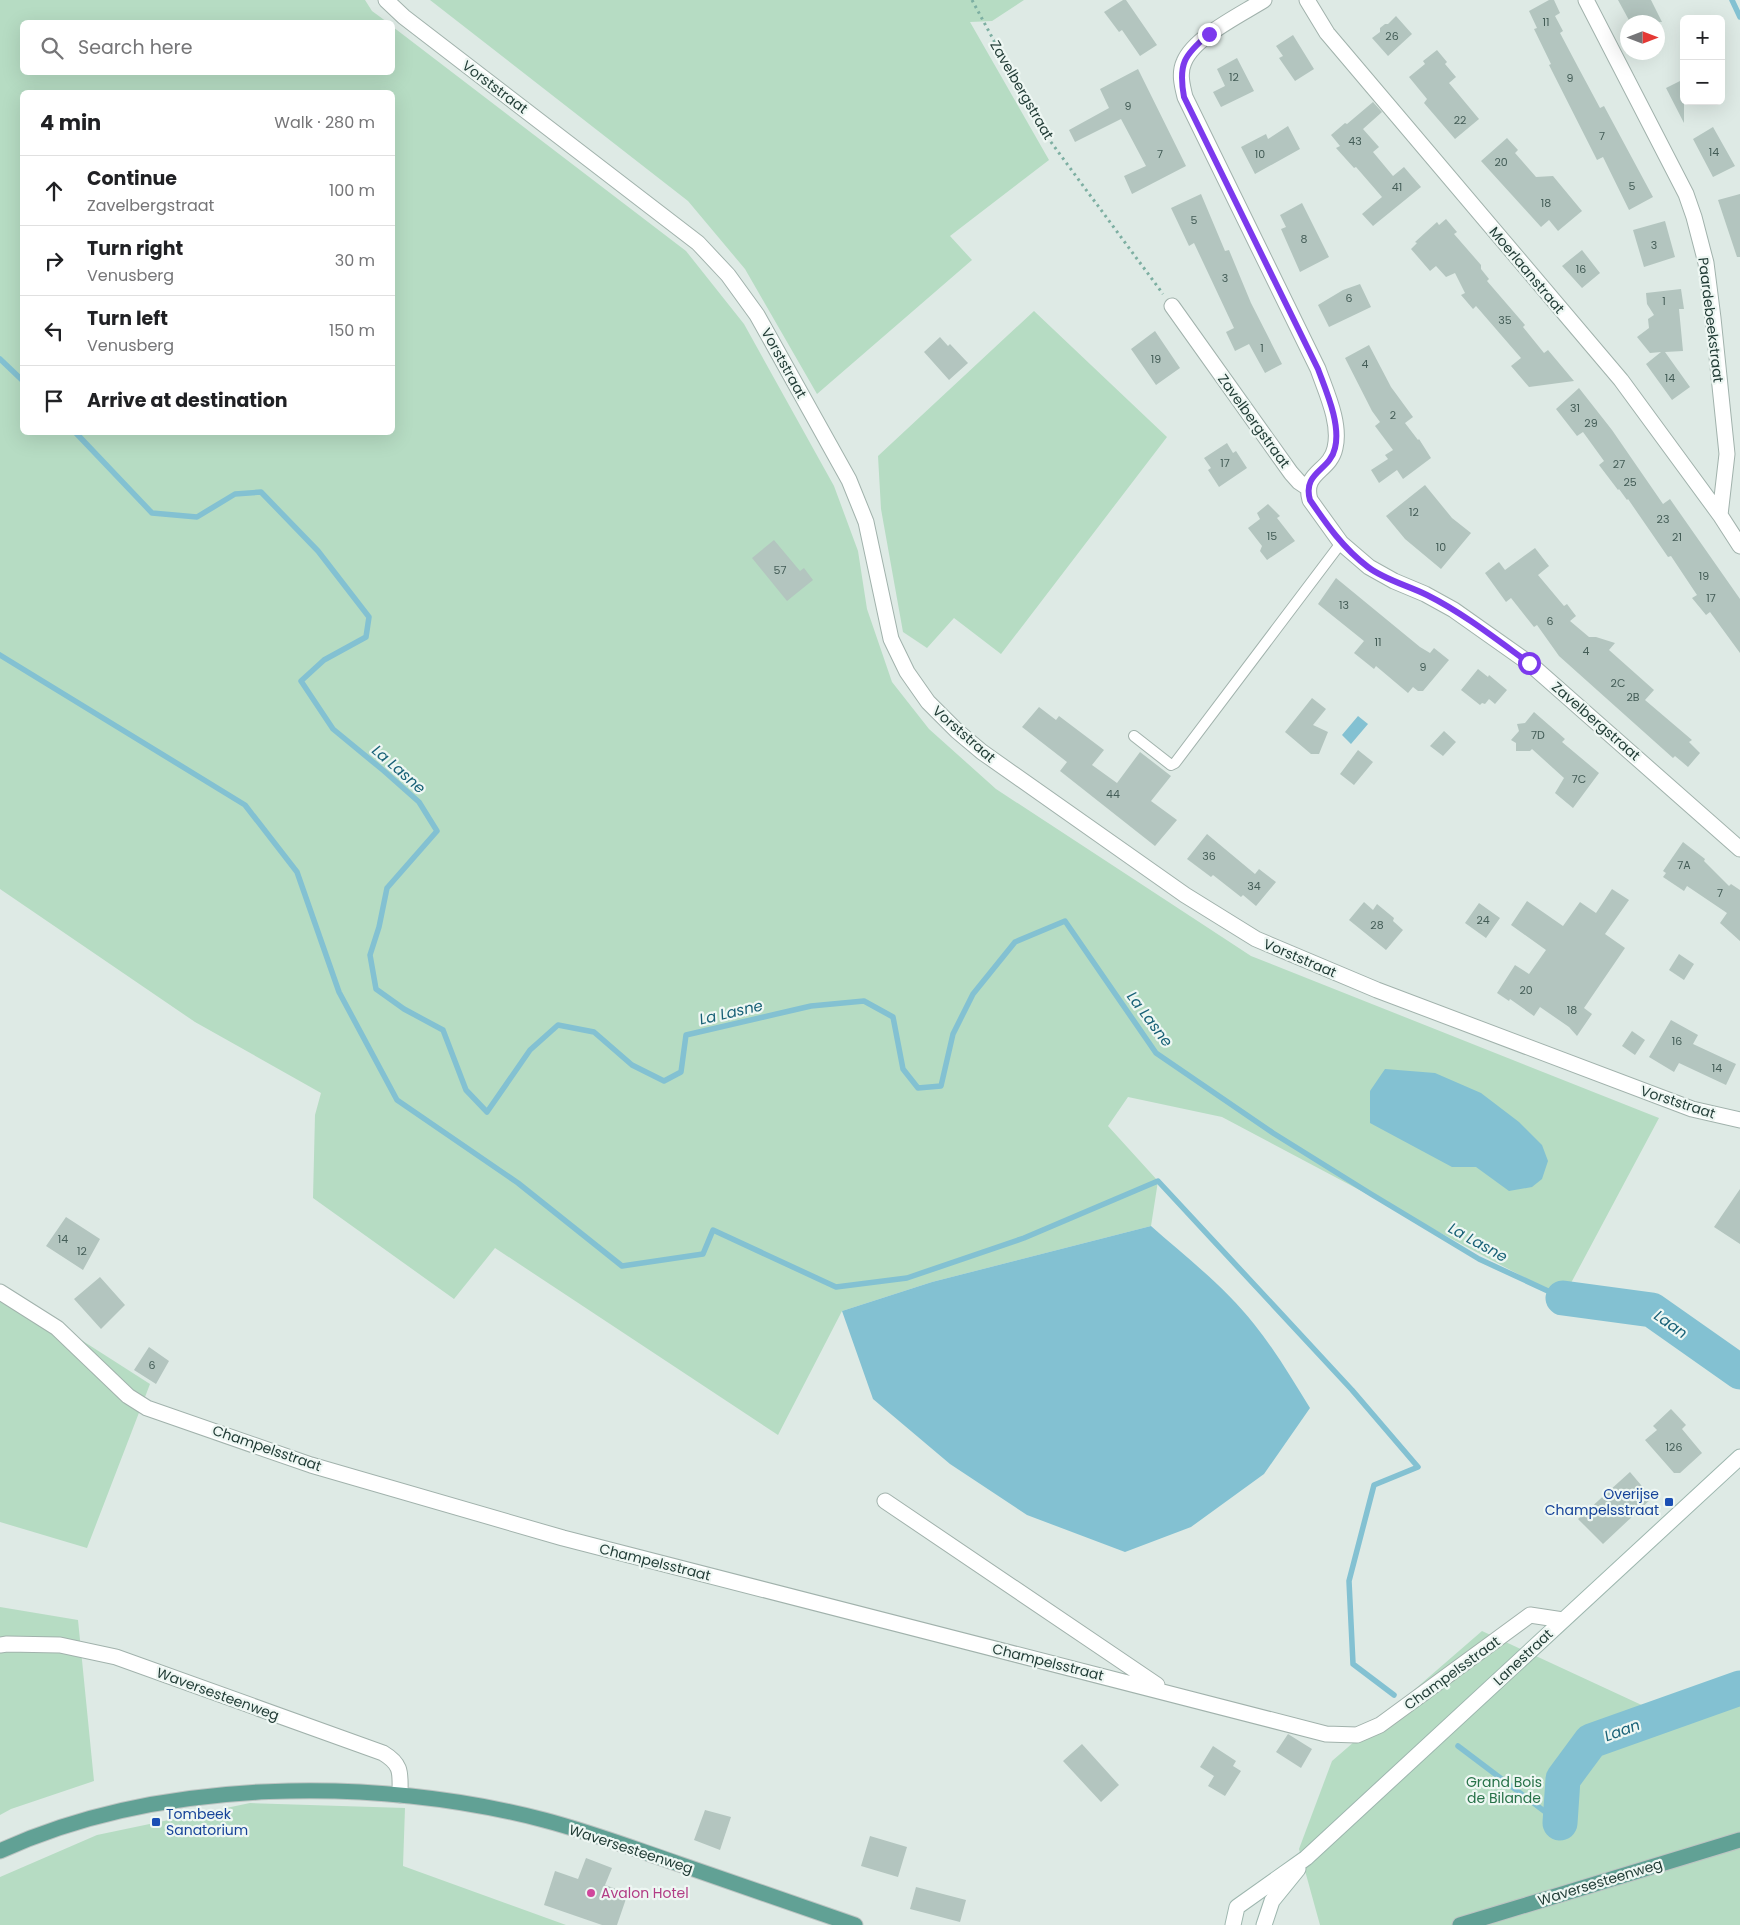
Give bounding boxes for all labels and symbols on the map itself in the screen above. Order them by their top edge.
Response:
house number: 11 [1542,14,1550,30]
north arrow [1620,15,1665,60]
route end [1198,23,1221,46]
house number: 26 [1385,28,1399,44]
street label: Zavelbergstraat [985,37,1059,143]
street label: Vorststraat [458,56,532,118]
house number: 12 [1229,69,1239,85]
house number: 9 [1567,70,1574,86]
house number: 9 [1125,98,1132,114]
house number: 22 [1454,112,1466,128]
house number: 7 [1599,128,1605,144]
house number: 43 [1348,133,1362,149]
house number: 14 [1709,144,1719,160]
house number: 7 [1157,146,1163,162]
house number: 10 [1255,146,1265,162]
house number: 20 [1494,154,1508,170]
house number: 5 [1629,178,1636,194]
house number: 41 [1392,179,1402,195]
house number: 18 [1541,195,1551,211]
house number: 5 [1191,212,1198,228]
street label: Moerlaanstraat [1485,222,1569,318]
house number: 8 [1301,231,1308,247]
house number: 3 [1651,237,1657,253]
street label: Paardebeekstraat [1693,256,1729,384]
house number: 16 [1576,261,1586,277]
house number: 3 [1222,270,1228,286]
house number: 6 [1346,290,1353,306]
house number: 1 [1662,293,1666,309]
house number: 35 [1498,312,1512,328]
street label: Vorststraat [756,324,812,402]
house number: 1 [1260,340,1264,356]
house number: 19 [1151,351,1161,367]
house number: 4 [1362,356,1369,372]
street label: Zavelbergstraat [1213,370,1295,472]
house number: 14 [1665,370,1675,386]
house number: 31 [1570,400,1580,416]
house number: 2 [1390,407,1396,423]
house number: 29 [1584,415,1598,431]
house number: 17 [1220,455,1230,471]
house number: 27 [1613,456,1625,472]
house number: 25 [1623,474,1637,490]
house number: 12 [1409,504,1419,520]
house number: 23 [1657,511,1669,527]
house number: 15 [1267,528,1277,544]
house number: 21 [1672,529,1682,545]
house number: 10 [1436,539,1446,555]
house number: 57 [774,562,786,578]
house number: 19 [1699,568,1709,584]
house number: 17 [1706,590,1716,606]
house number: 13 [1339,597,1349,613]
house number: 6 [1547,613,1554,629]
house number: 11 [1374,634,1382,650]
house number: 4 [1583,643,1590,659]
route start [1518,652,1541,675]
house number: 9 [1420,659,1427,675]
house number: 2C [1611,675,1625,691]
street label: Zavelbergstraat [1547,677,1645,765]
house number: 2B [1626,689,1640,705]
street label: Vorststraat [928,701,1000,767]
house number: 7D [1531,727,1545,743]
water label: La Lasne [368,740,430,798]
house number: 7C [1572,771,1586,787]
house number: 44 [1106,786,1120,802]
house number: 36 [1202,848,1216,864]
house number: 7A [1677,857,1691,873]
house number: 34 [1247,878,1261,894]
house number: 7 [1717,885,1723,901]
house number: 24 [1476,912,1490,928]
house number: 28 [1370,917,1384,933]
street label: Vorststraat [1260,934,1340,982]
house number: 20 [1519,982,1533,998]
water label: La Lasne [1122,987,1178,1051]
water label: La Lasne [697,995,765,1029]
house number: 18 [1567,1002,1577,1018]
house number: 16 [1672,1033,1682,1049]
house number: 14 [1712,1060,1722,1076]
street label: Vorststraat [1638,1080,1718,1124]
water label: La Lasne [1445,1217,1511,1267]
house number: 14 [58,1231,68,1247]
house number: 12 [77,1243,87,1259]
water label: Laan [1650,1305,1692,1343]
house number: 6 [149,1357,156,1373]
street label: Champelsstraat [210,1420,324,1476]
house number: 126 [1666,1439,1682,1455]
place label: Overijse Champelsstraat [1545,1484,1659,1520]
marker: Overijse Champelsstraat [1663,1496,1675,1508]
street label: Champelsstraat [597,1538,713,1586]
street label: Lanestraat [1489,1624,1557,1690]
street label: Champelsstraat [1400,1631,1504,1715]
street label: Champelsstraat [990,1638,1106,1686]
street label: Waversesteenweg [154,1663,282,1725]
water label: Laan [1601,1714,1643,1746]
park label: Grand Bois de Bilande [1466,1772,1542,1808]
place label: Tombeek Sanatorium [166,1804,248,1840]
marker: Tombeek Sanatorium [150,1816,162,1828]
street label: Waversesteenweg [566,1820,696,1878]
street label: Waversesteenweg [1535,1854,1665,1910]
place label: Avalon Hotel [601,1883,689,1903]
marker: Avalon Hotel [585,1887,597,1899]

